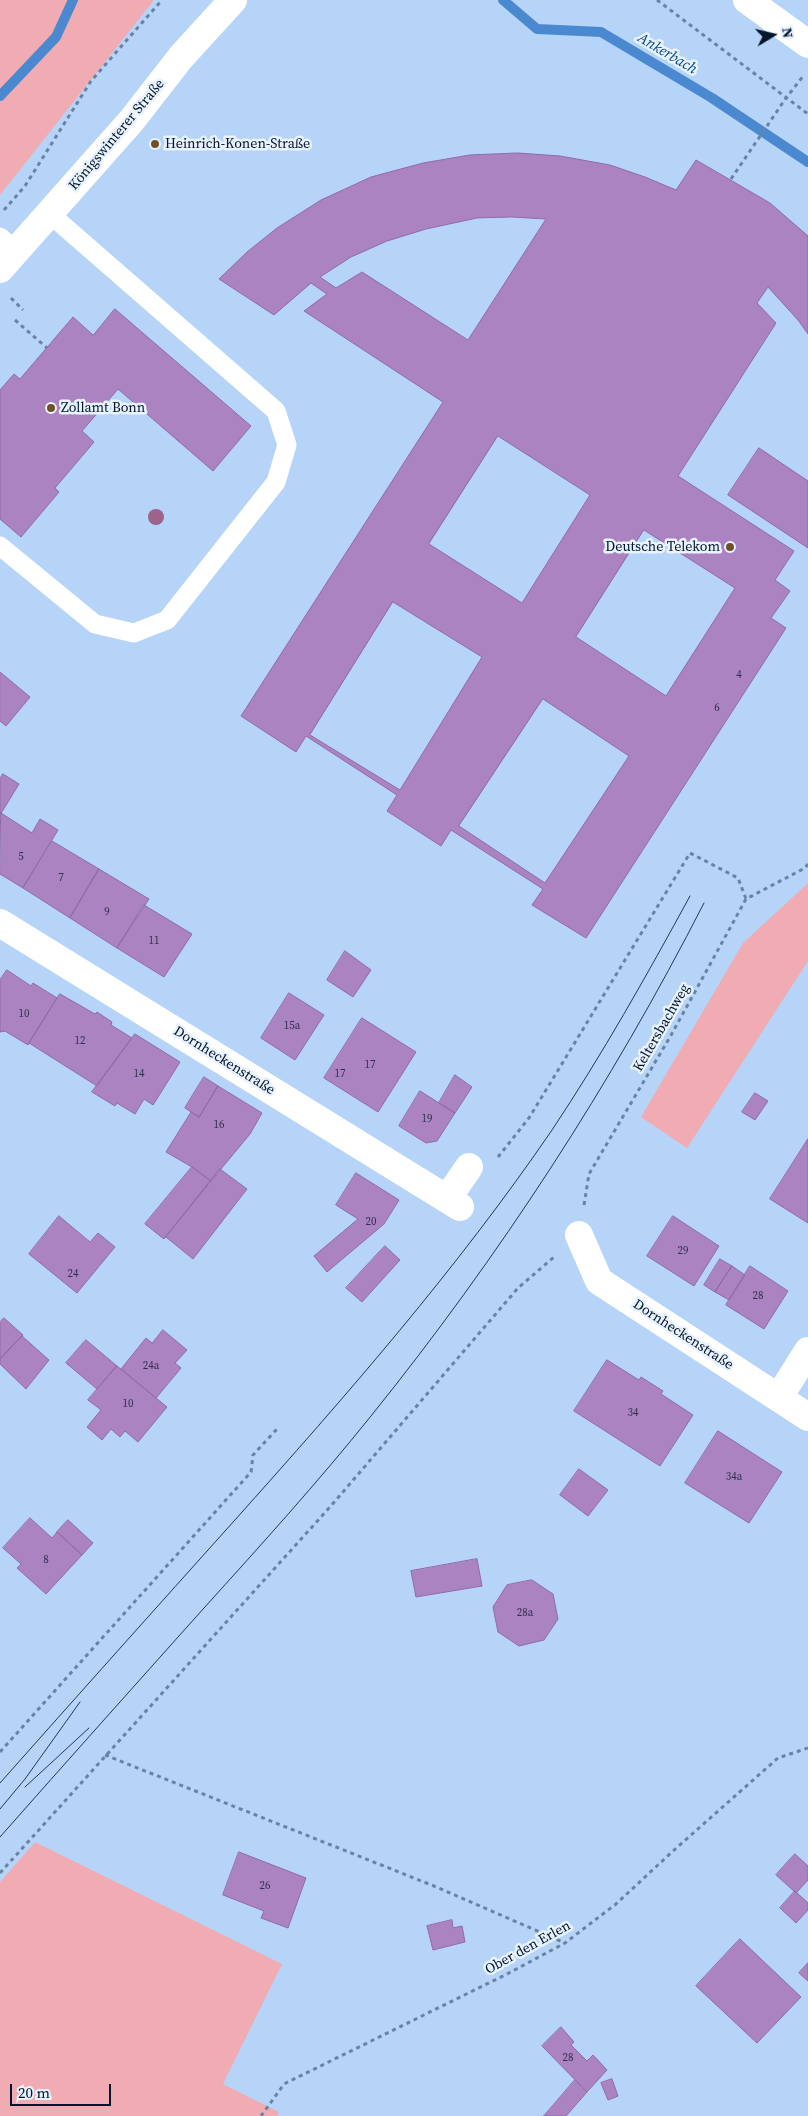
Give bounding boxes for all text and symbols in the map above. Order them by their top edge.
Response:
north arrow [748,10,798,60]
text: N [777,26,798,39]
water label: Ankerbach [634,29,700,79]
street label: Königswinterer Straße [66,76,168,194]
place label: Heinrich-Konen-Straße [165,136,310,152]
marker: Heinrich-Konen-Straße [149,138,161,150]
place label: Zollamt Bonn [61,400,145,416]
marker: Zollamt Bonn [45,402,57,414]
place label: Deutsche Telekom [605,539,720,555]
marker: Deutsche Telekom [724,541,736,553]
house number: 4 [736,668,742,682]
house number: 6 [714,701,720,715]
house number: 5 [18,850,24,864]
house number: 7 [58,871,64,885]
house number: 9 [104,905,110,919]
house number: 11 [149,934,159,948]
street label: Keltersbachweg [630,981,694,1075]
house number: 10 [19,1007,29,1021]
house number: 15a [284,1019,300,1033]
street label: Dornheckenstraße [170,1023,278,1099]
house number: 12 [75,1034,85,1048]
house number: 17 [365,1058,375,1072]
house number: 14 [134,1067,144,1081]
house number: 17 [335,1067,345,1081]
house number: 19 [422,1112,432,1126]
house number: 16 [214,1118,224,1132]
house number: 20 [366,1215,376,1229]
house number: 29 [678,1244,688,1258]
house number: 24 [68,1267,78,1281]
house number: 28 [753,1289,763,1303]
street label: Dornheckenstraße [630,1296,736,1374]
house number: 24a [143,1359,159,1373]
house number: 10 [123,1397,133,1411]
house number: 34 [628,1406,638,1420]
house number: 34a [726,1470,742,1484]
house number: 8 [43,1553,49,1567]
house number: 28a [517,1606,533,1620]
house number: 26 [260,1879,270,1893]
street label: Ober den Erlen [482,1918,574,1978]
house number: 28 [563,2051,573,2065]
scale bar [12,2074,114,2106]
text: 20 m [18,2082,50,2103]

